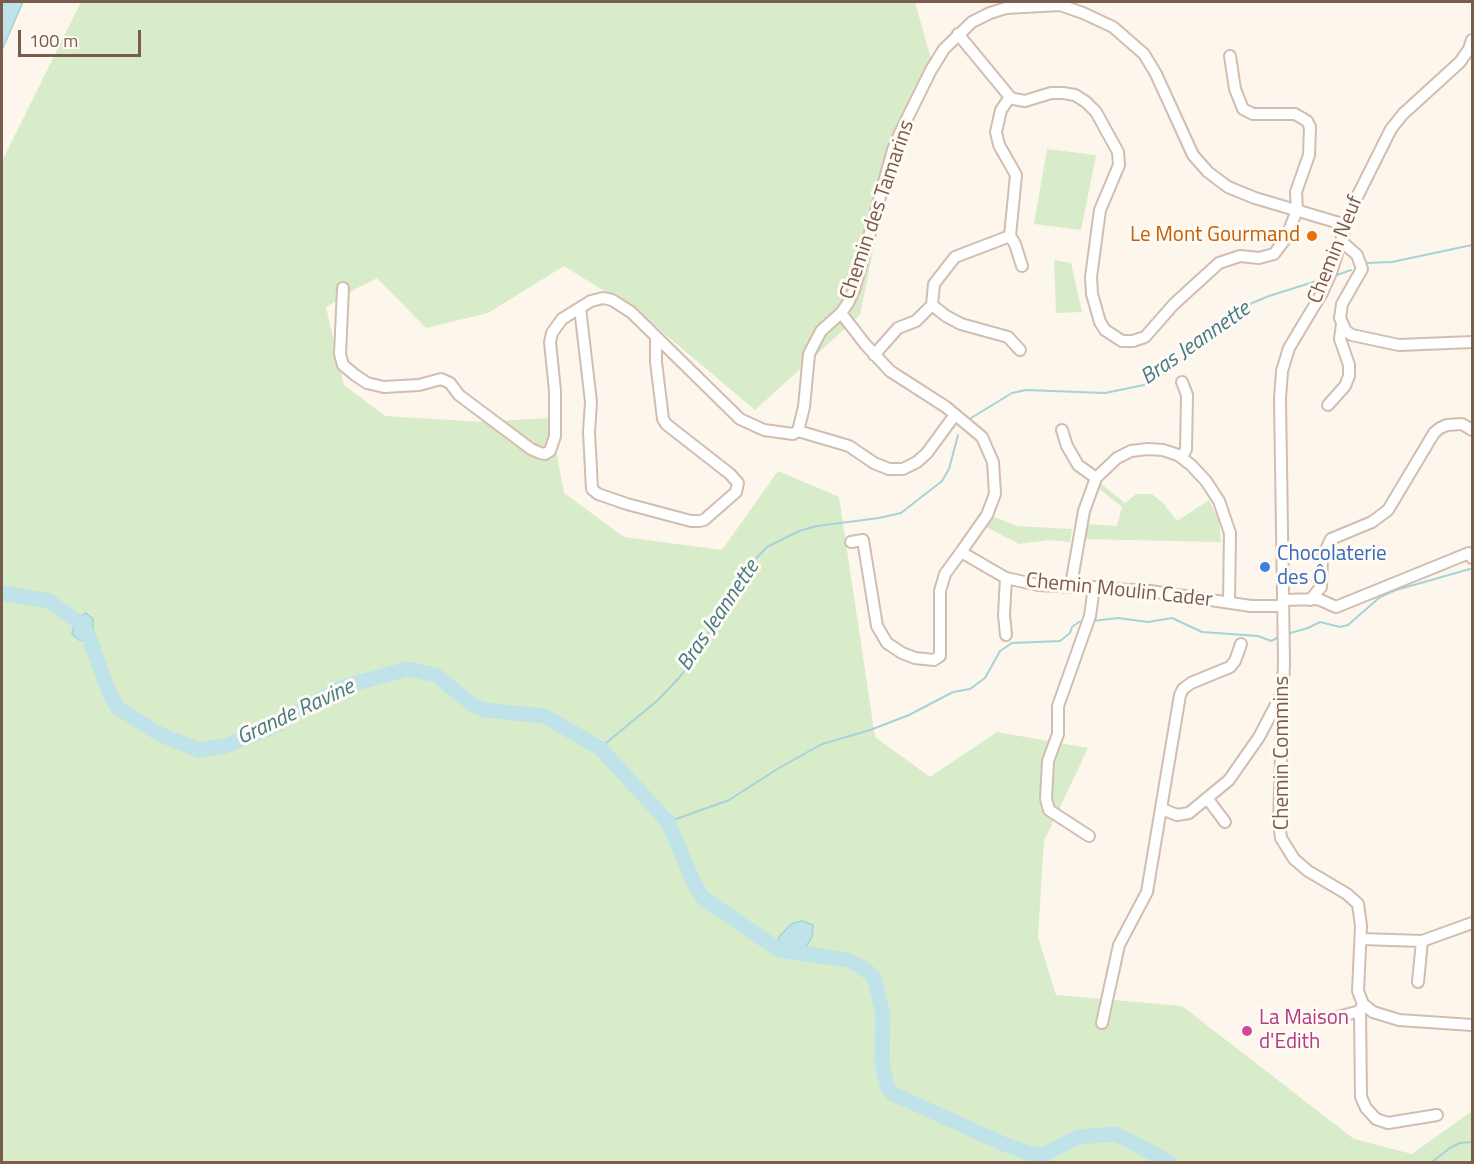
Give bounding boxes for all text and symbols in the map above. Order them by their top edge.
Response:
scale bar [21,18,144,56]
text: 100 m [29,27,78,54]
street label: Chemin des Tamarins [835,117,921,303]
street label: Chemin Neuf [1303,192,1369,308]
place label: Le Mont Gourmand [1130,223,1300,249]
marker: Le Mont Gourmand [1305,229,1319,243]
water label: Bras Jeannette [1136,297,1256,391]
place label: Chocolaterie des Ô [1277,542,1387,592]
water label: Bras Jeannette [672,556,766,676]
marker: Chocolaterie des Ô [1258,560,1272,574]
street label: Chemin Moulin Cader [1024,569,1214,613]
water label: Grande Ravine [233,674,359,752]
street label: Chemin Commins [1270,676,1296,830]
place label: La Maison d'Edith [1259,1006,1349,1056]
marker: La Maison d'Edith [1240,1024,1254,1038]

